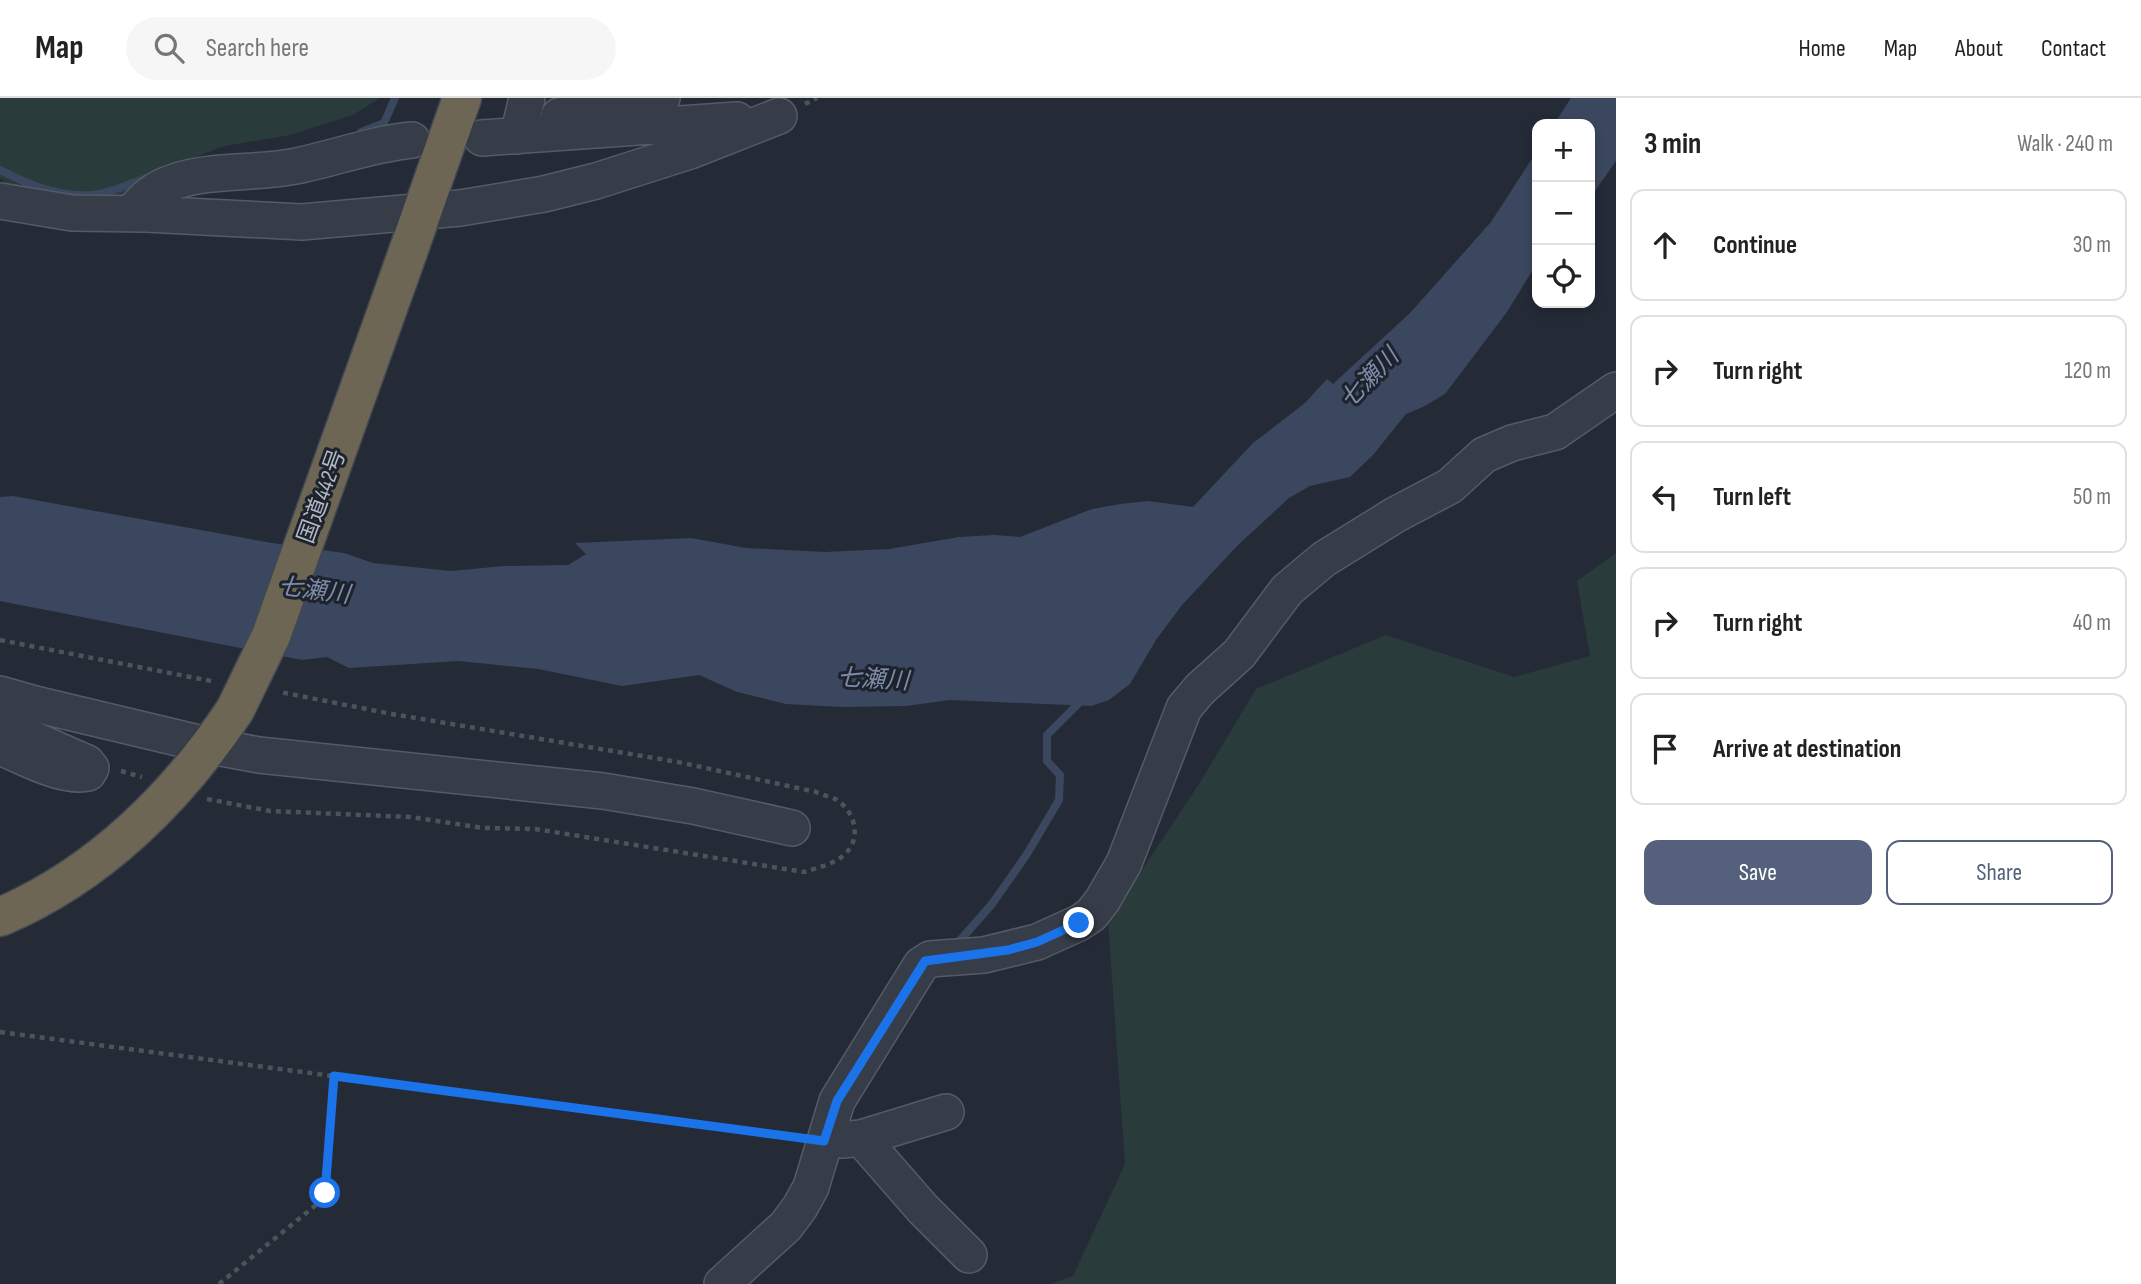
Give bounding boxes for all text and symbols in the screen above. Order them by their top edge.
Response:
search box [126,17,616,80]
text: Map [35,28,84,68]
icon: search [150,29,188,67]
text: Search here [206,33,309,64]
text: Home [1798,34,1846,63]
text: Map [1884,34,1917,63]
text: About [1955,34,2003,63]
text: Contact [2041,34,2106,63]
map controls [1532,119,1595,308]
button: + [1532,119,1595,182]
text: 3 min [1644,126,1701,162]
text: Walk · 240 m [2017,130,2113,158]
button: − [1532,182,1595,245]
icon: ahead [1646,226,1684,264]
text: Continue [1713,230,1797,261]
text: 30 m [2073,231,2111,259]
button: locate [1532,245,1595,308]
water label: 七瀬川 [1334,340,1407,414]
icon: right [1646,352,1684,390]
text: Turn right [1713,356,1802,387]
text: 120 m [2065,357,2111,385]
street label: 国道442号 [292,446,352,547]
icon: left [1646,478,1684,516]
text: Turn left [1713,482,1791,513]
text: 50 m [2073,483,2111,511]
water label: 七瀬川 [276,572,354,610]
icon: right [1646,604,1684,642]
text: Turn right [1713,608,1802,639]
text: 40 m [2073,609,2111,637]
water label: 七瀬川 [836,663,913,696]
icon: arrive [1646,730,1684,768]
text: Arrive at destination [1713,734,1901,765]
button: Save [1644,840,1872,905]
button: Share [1886,840,2113,905]
route end [1063,907,1094,938]
route start [309,1177,340,1208]

